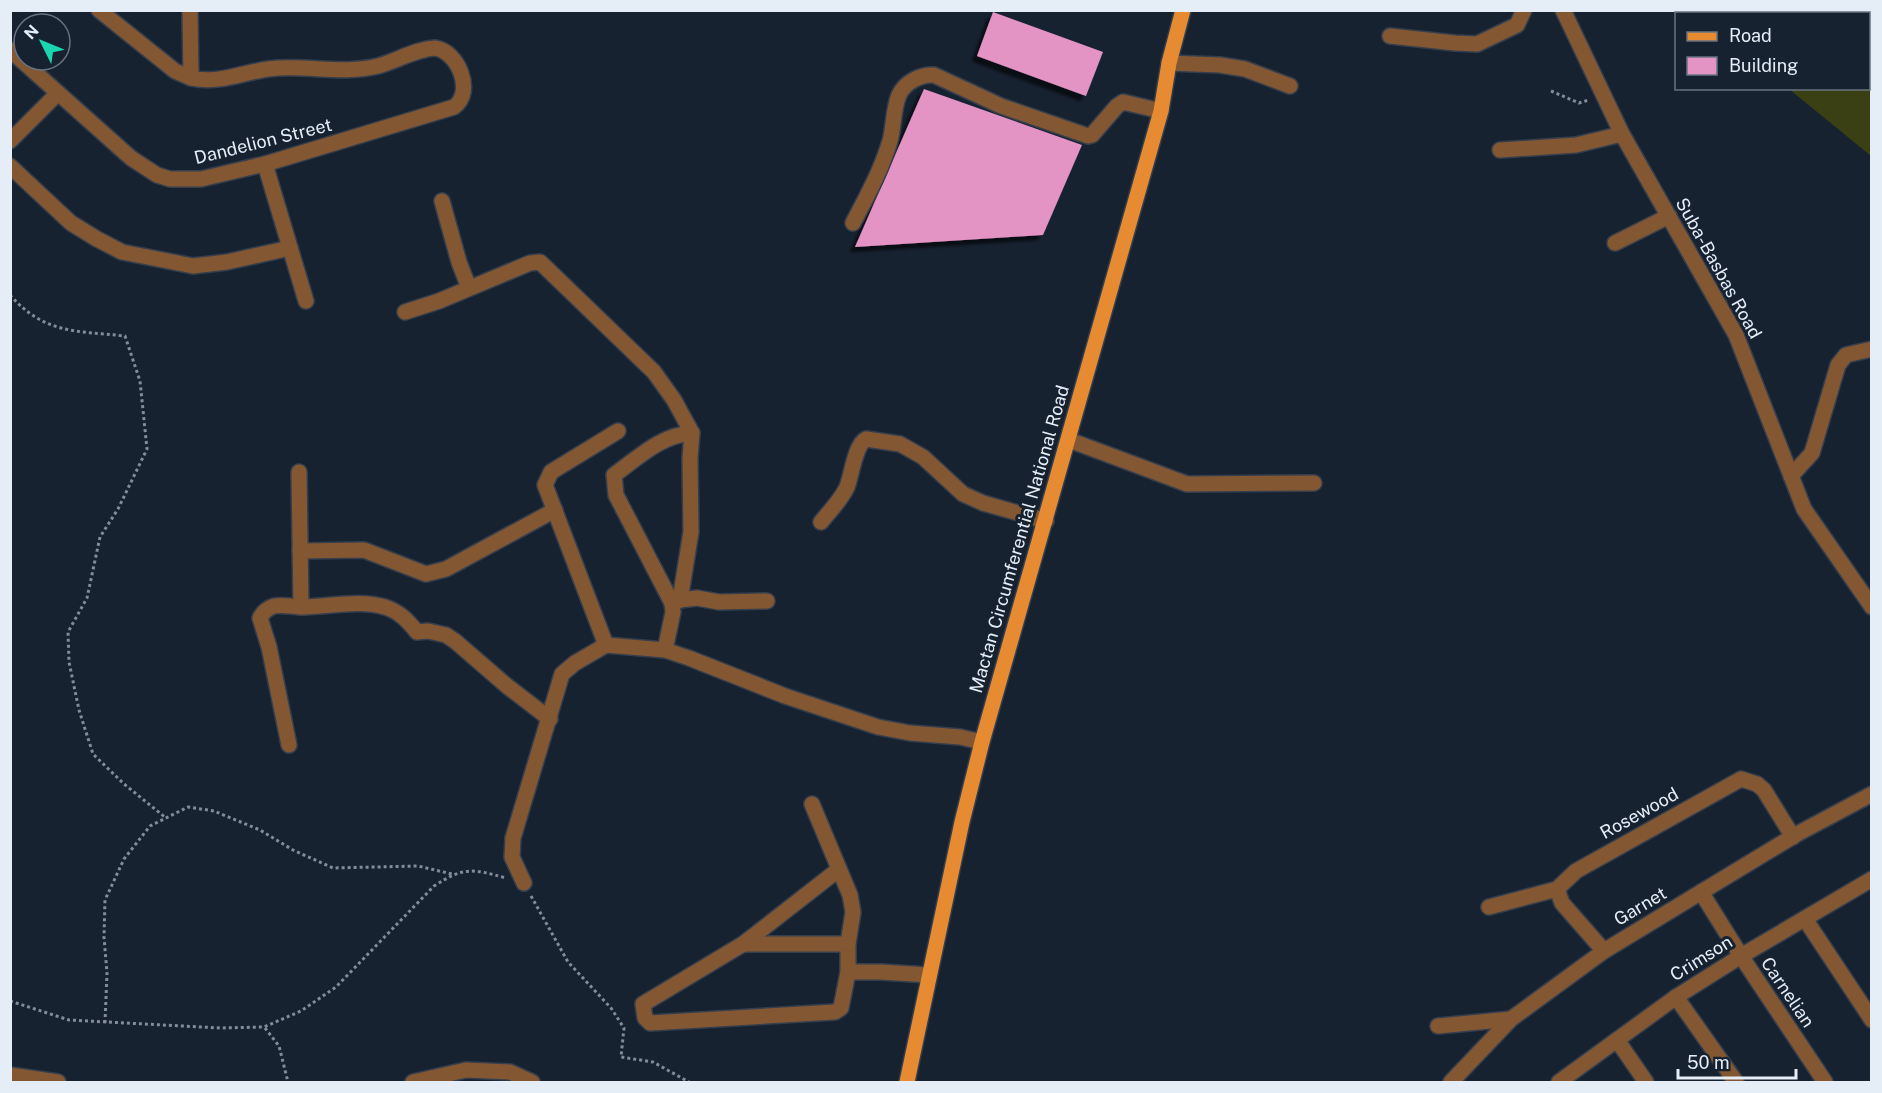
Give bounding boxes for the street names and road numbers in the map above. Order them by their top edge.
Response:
street label: Dandelion Street [192,114,334,168]
street label: Suba-Basbas Road [1672,194,1766,342]
street label: Mactan Circumferential National Road [965,383,1073,695]
street label: Rosewood [1596,783,1682,843]
street label: Garnet [1610,882,1670,930]
street label: Crimson [1666,931,1736,985]
street label: Carnelian [1757,953,1819,1031]

